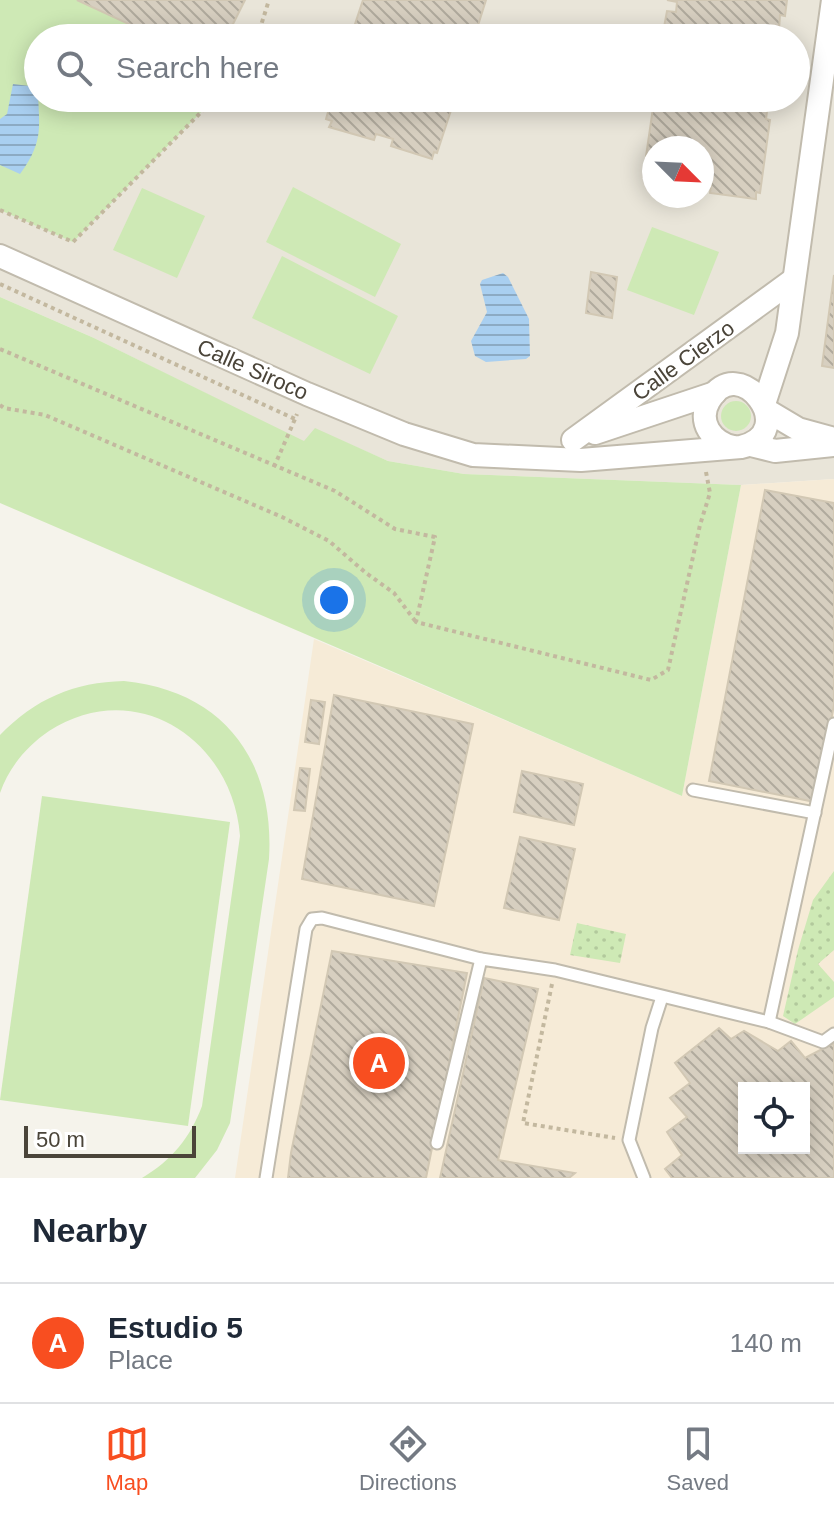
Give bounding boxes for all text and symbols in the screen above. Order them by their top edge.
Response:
search box [24,24,810,112]
icon: search [52,46,96,90]
text: Search here [116,51,279,84]
north arrow [642,136,714,208]
street label: Calle Cierzo [627,315,739,406]
street label: Calle Siroco [194,334,312,405]
your location [314,580,354,620]
pin: A [353,1033,405,1093]
map controls [738,1082,810,1154]
button: locate [738,1082,810,1154]
scale bar [24,1122,196,1158]
text: 50 m [36,1127,85,1152]
text: Nearby [32,1211,147,1249]
text: Estudio 5 [108,1311,243,1344]
text: A [49,1328,67,1358]
text: 140 m [730,1328,802,1358]
text: Place [108,1345,173,1375]
tab: Map [105,1422,149,1496]
tab: Directions [359,1422,457,1496]
tab: Saved [667,1422,729,1496]

